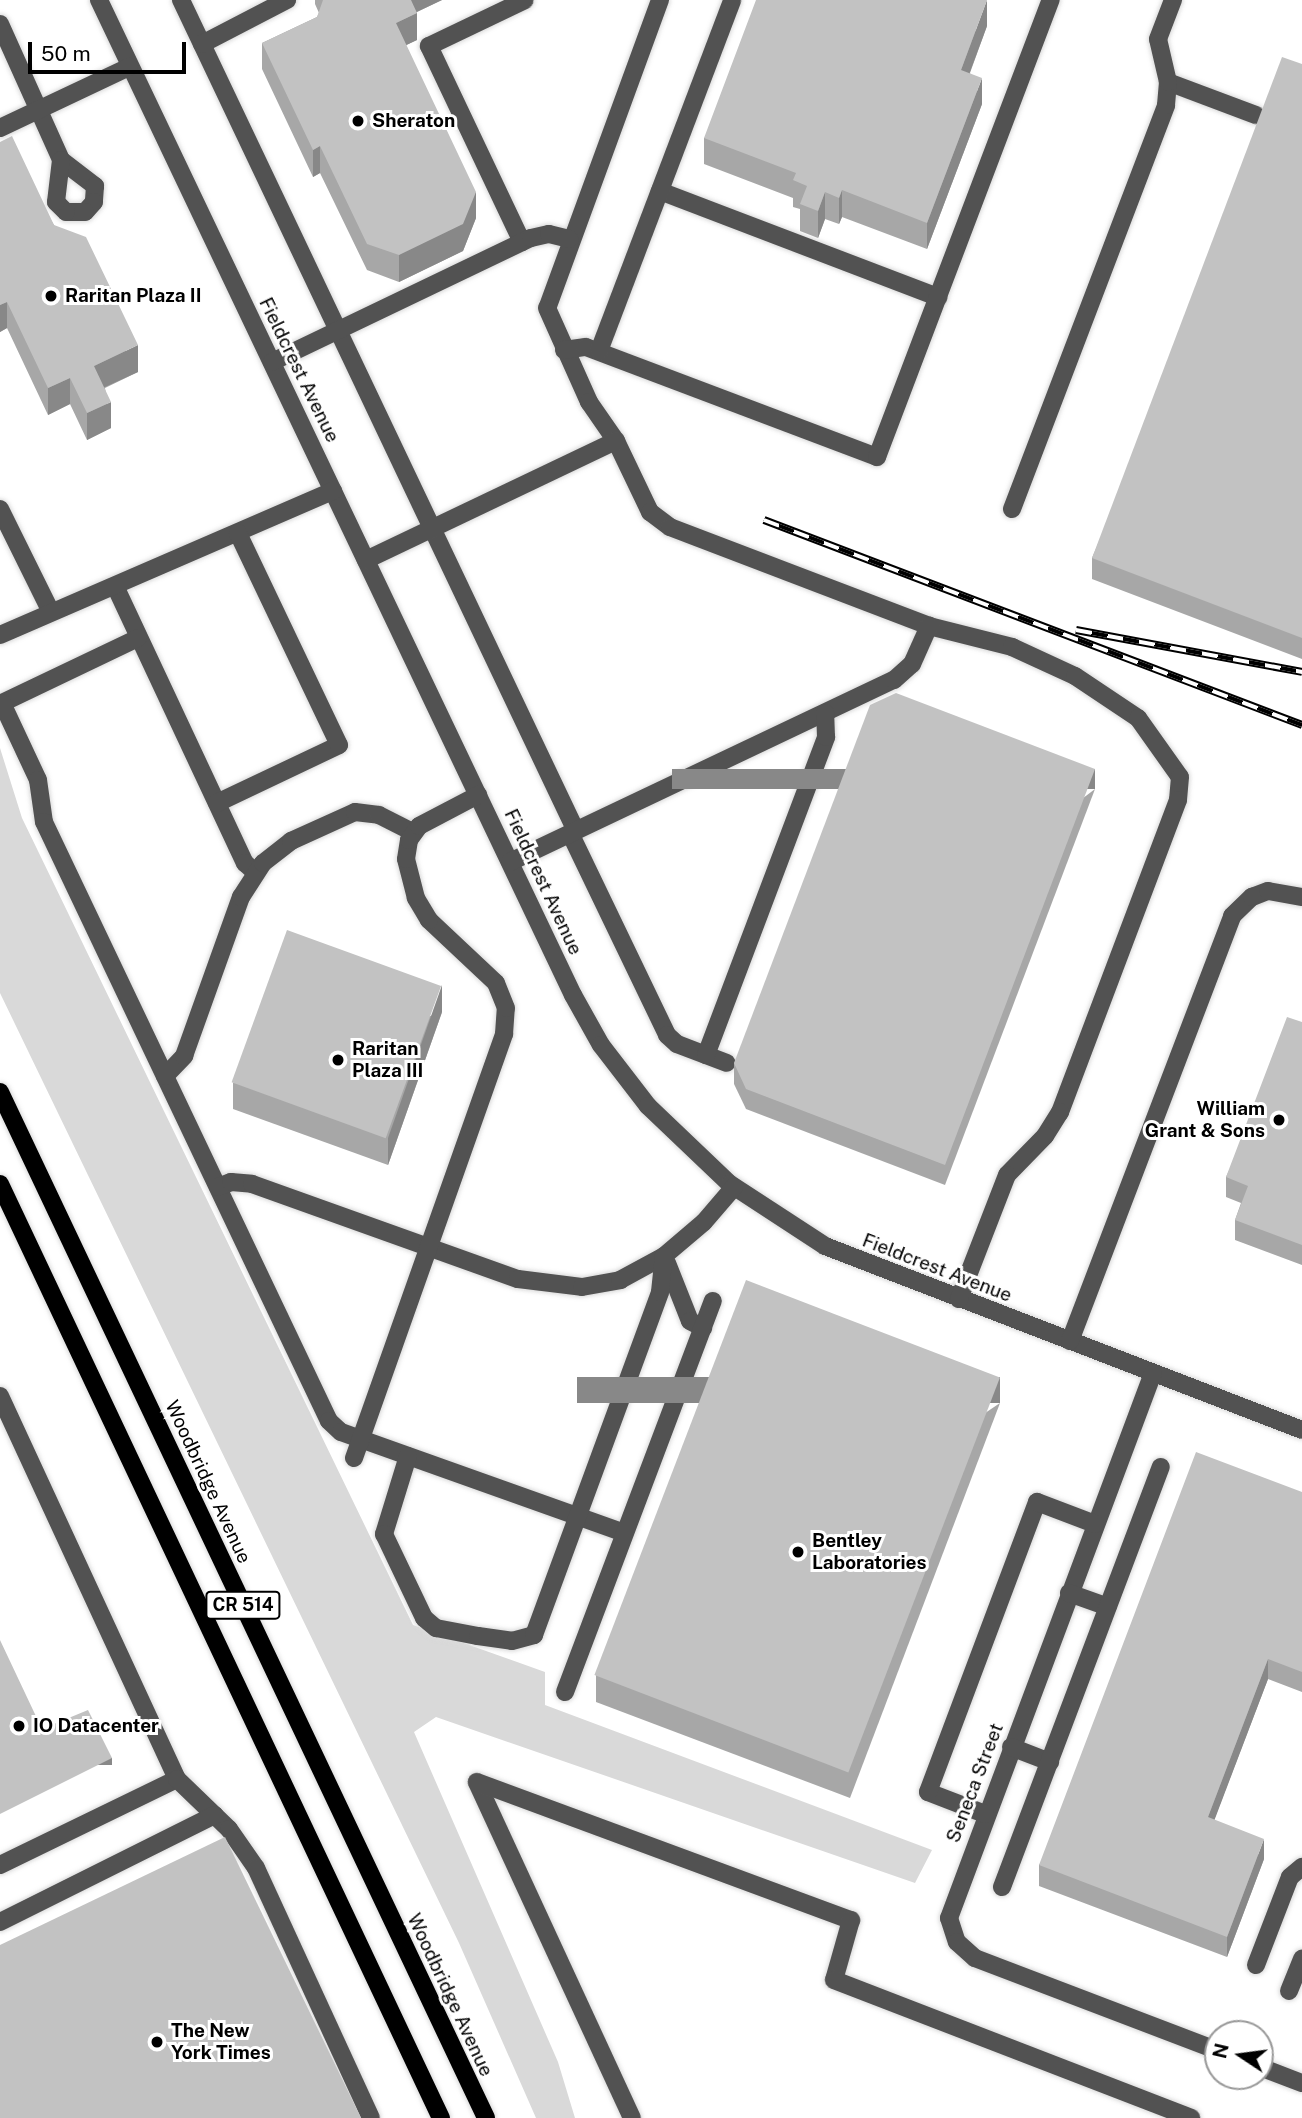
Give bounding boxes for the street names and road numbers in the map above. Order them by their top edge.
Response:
street label: Fieldcrest Avenue [254,294,344,446]
street label: Fieldcrest Avenue [499,805,587,959]
street label: Fieldcrest Avenue [859,1229,1015,1307]
street label: Woodbridge Avenue [160,1397,256,1567]
road number: CR 514 [204,1590,282,1620]
street label: Seneca Street [942,1720,1008,1846]
street label: Woodbridge Avenue [402,1910,498,2080]

